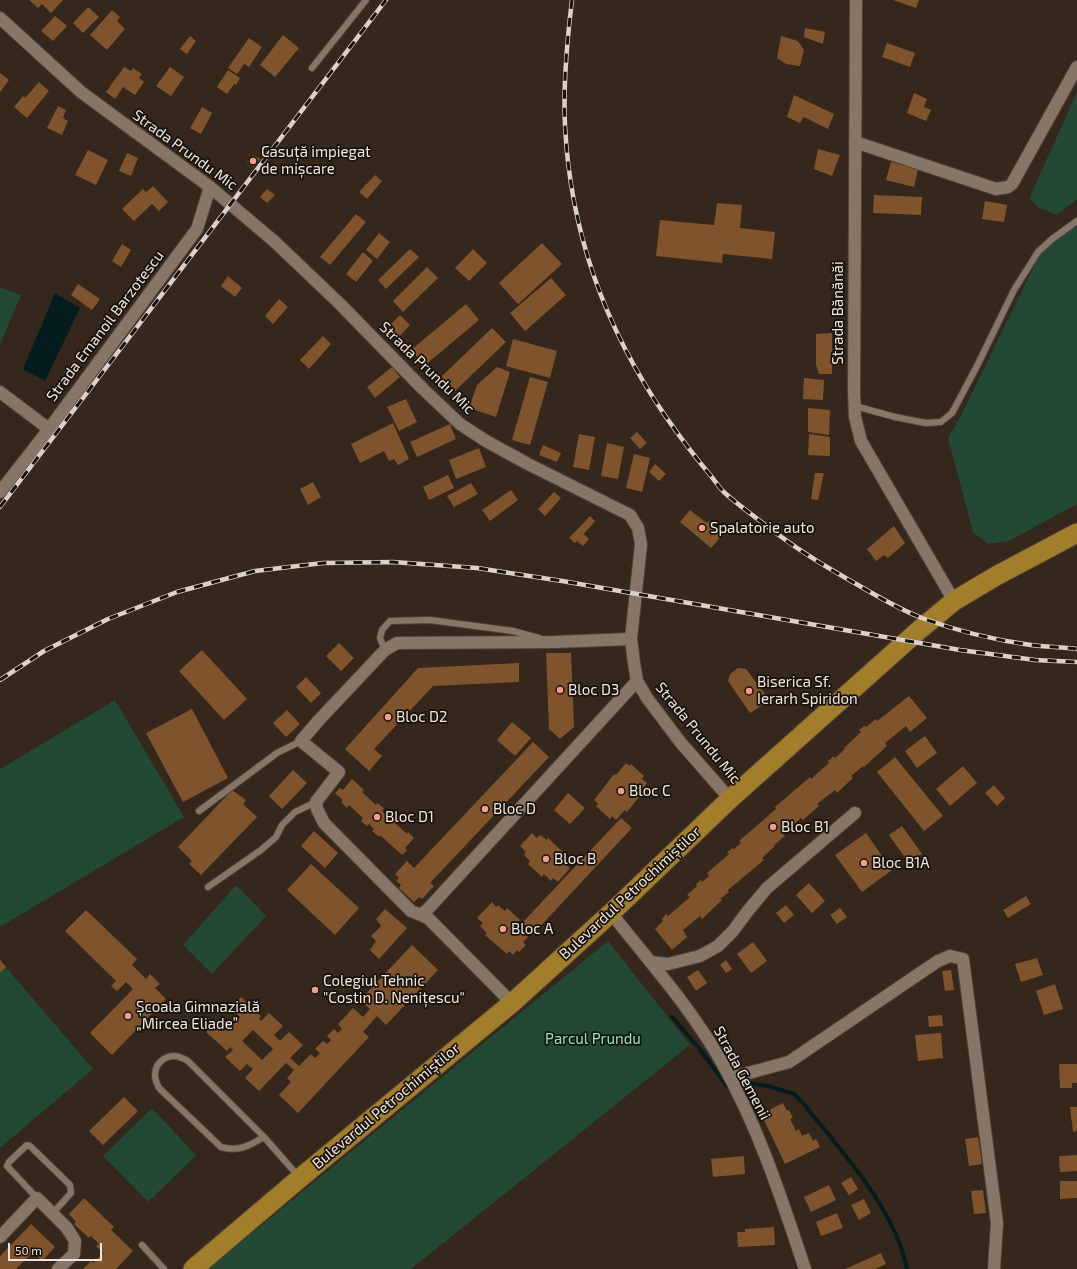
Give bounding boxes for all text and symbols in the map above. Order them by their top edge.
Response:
street label: Strada Prundu Mic [129,106,241,194]
place label: Casuță impiegat de mișcare [261,143,371,178]
marker: Casuță impiegat de mișcare [248,156,258,166]
street label: Strada Emanoil Barzotescu [42,247,168,405]
street label: Strada Bănănăi [829,261,847,365]
street label: Strada Prundu Mic [376,318,478,418]
place label: Spalatorie auto [710,519,814,537]
marker: Spalatorie auto [697,523,707,533]
place label: Biserica Sf. Ierarh Spiridon [757,673,858,708]
street label: Strada Prundu Mic [652,679,744,787]
place label: Bloc D3 [568,681,619,699]
marker: Bloc D3 [555,685,565,695]
marker: Biserica Sf. Ierarh Spiridon [744,686,754,696]
place label: Bloc D2 [396,708,447,726]
marker: Bloc D2 [383,712,393,722]
place label: Bloc C [629,782,671,800]
marker: Bloc C [616,786,626,796]
place label: Bloc D [493,800,536,818]
marker: Bloc D [480,804,490,814]
place label: Bloc D1 [385,808,434,826]
marker: Bloc D1 [372,812,382,822]
place label: Bloc B1 [781,818,829,836]
marker: Bloc B1 [768,822,778,832]
street label: Bulevardul Petrochimiștilor [556,823,704,963]
place label: Bloc B [554,850,596,868]
marker: Bloc B [541,854,551,864]
place label: Bloc B1A [872,854,930,872]
marker: Bloc B1A [859,858,869,868]
place label: Bloc A [511,920,553,938]
marker: Bloc A [498,924,508,934]
place label: Colegiul Tehnic "Costin D. Nenițescu" [323,972,465,1007]
marker: Colegiul Tehnic "Costin D. Nenițescu" [310,985,320,995]
place label: Școala Gimnazială „Mircea Eliade” [136,998,260,1033]
marker: Școala Gimnazială „Mircea Eliade” [123,1011,133,1021]
street label: Strada Gemenii [710,1023,774,1123]
park label: Parcul Prundu [545,1030,641,1048]
street label: Bulevardul Petrochimiștilor [309,1039,463,1173]
scale bar [10,1235,104,1261]
text: 50 m [15,1243,42,1257]

